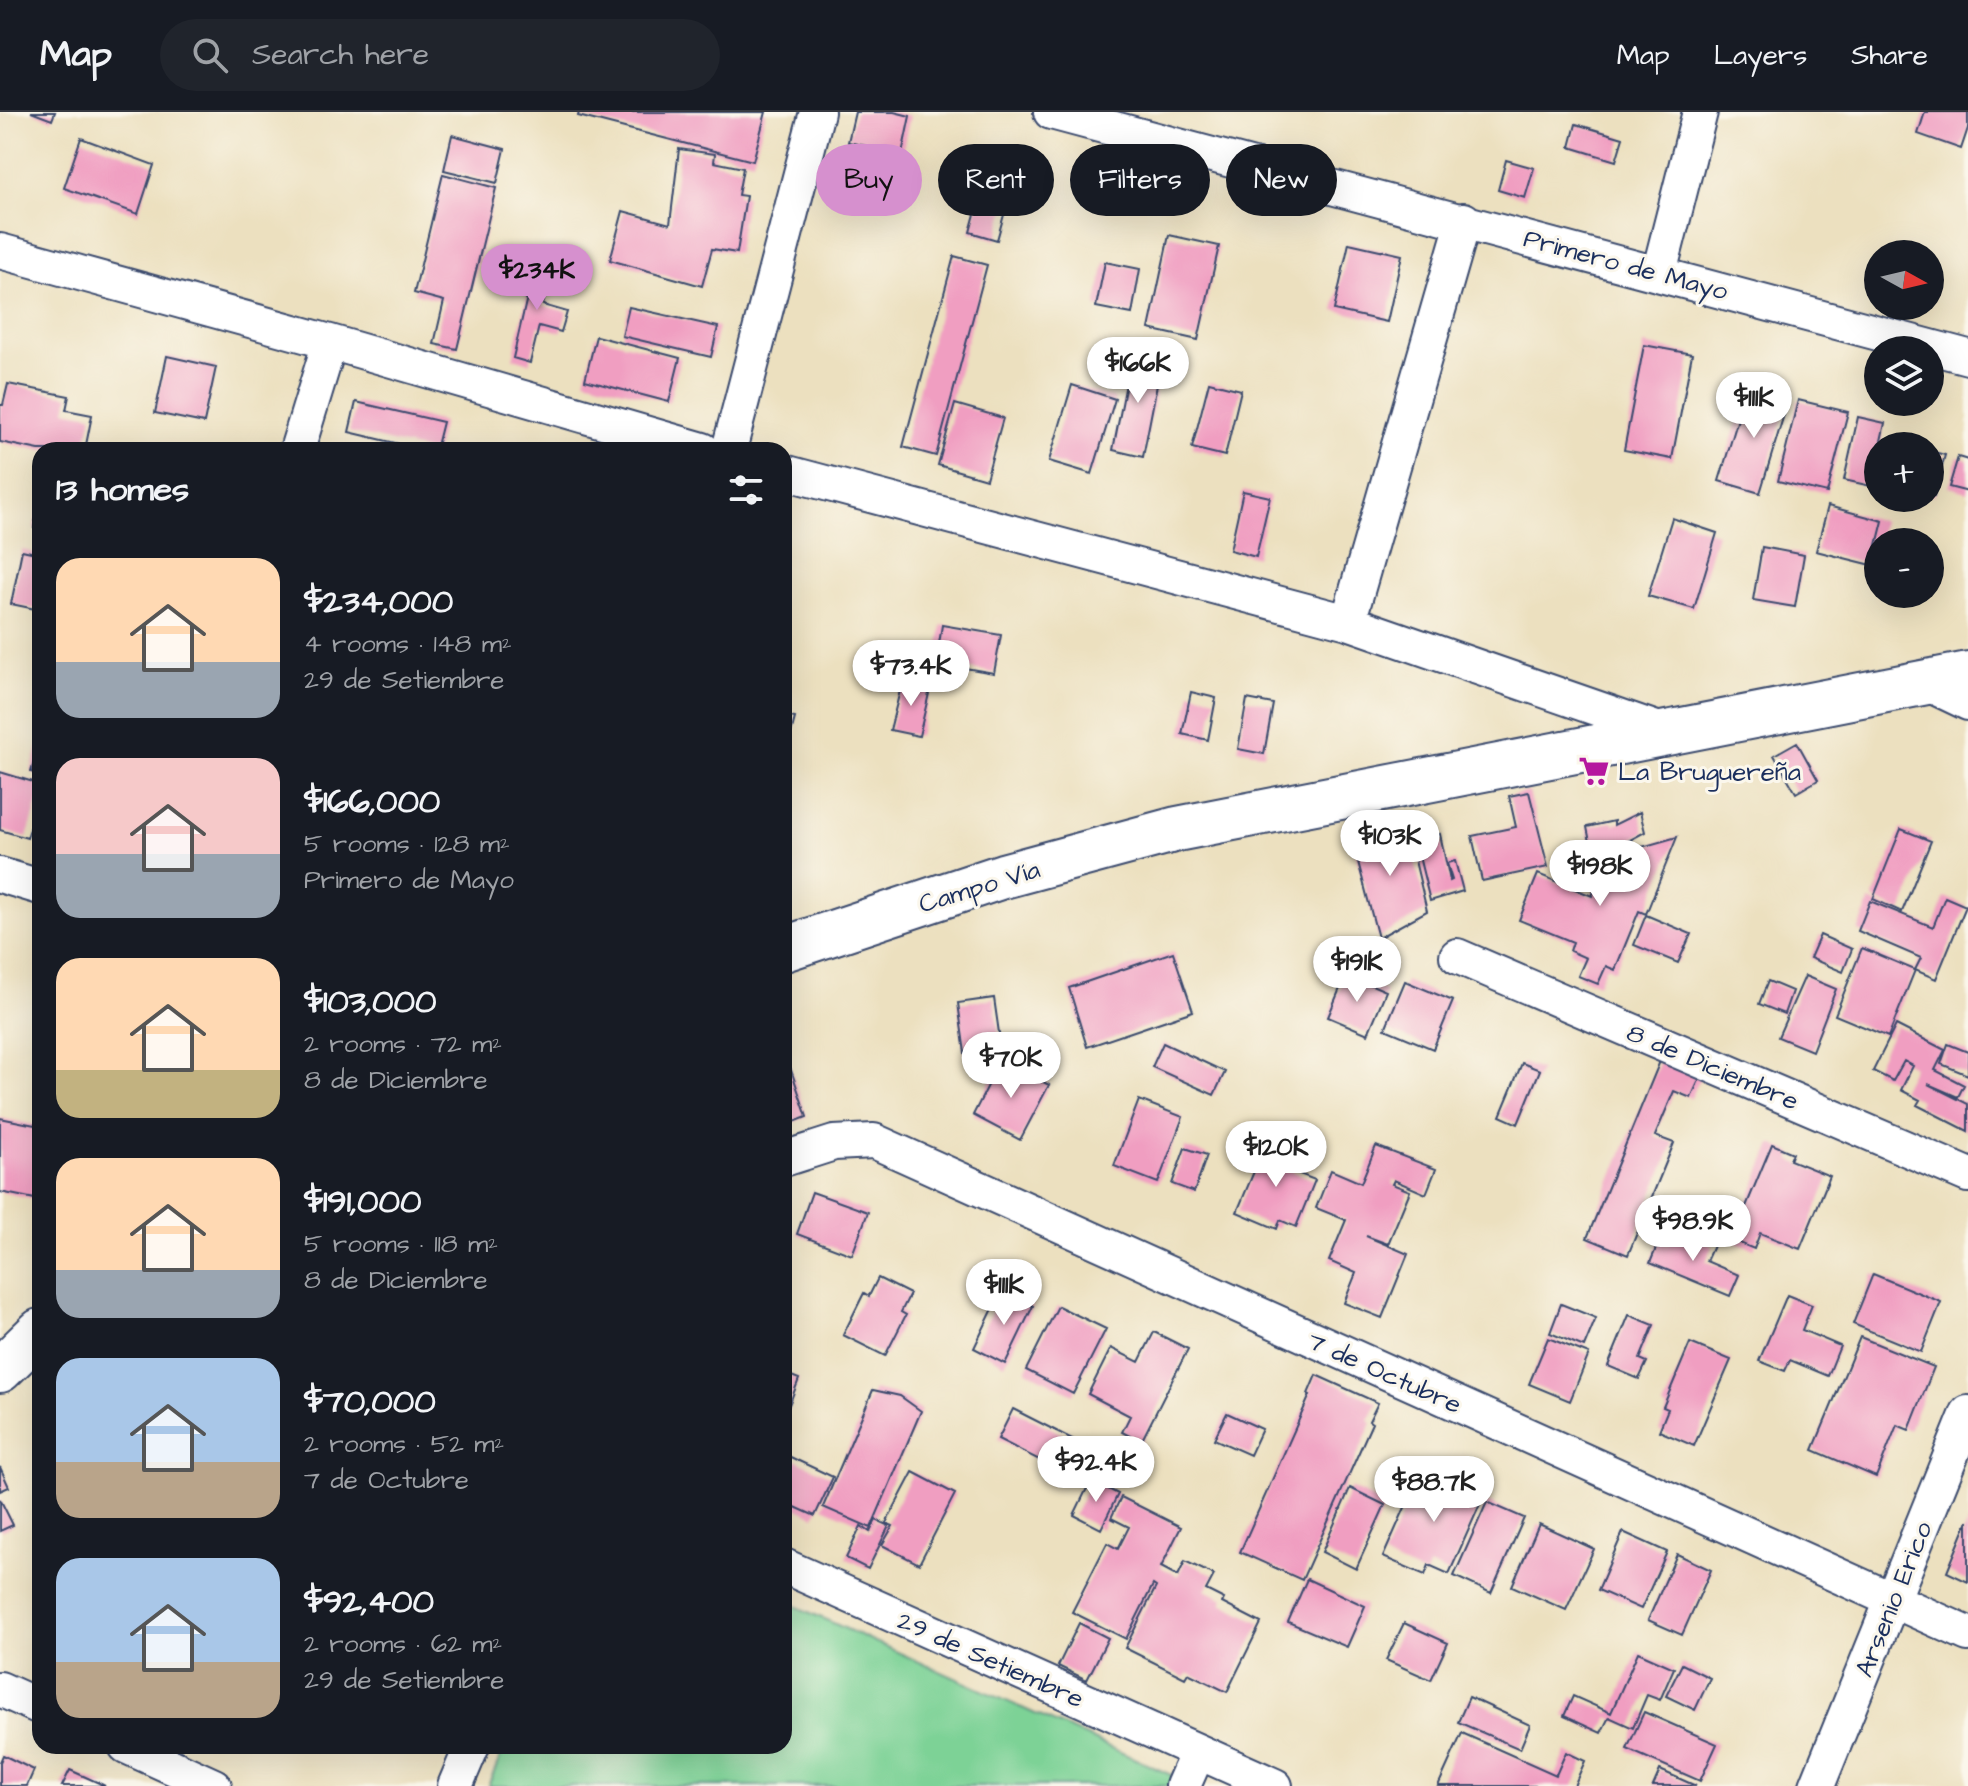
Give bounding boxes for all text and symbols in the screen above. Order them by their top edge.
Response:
search box [160,19,720,91]
text: Map [40,29,112,81]
icon: search [188,33,232,77]
text: Search here [252,34,429,76]
text: Map [1617,36,1670,75]
text: Layers [1714,36,1807,75]
text: Share [1851,36,1928,75]
chip: Buy [816,144,922,216]
chip: Rent [938,144,1054,216]
chip: Filters [1070,144,1210,216]
chip: New [1226,144,1337,216]
street label: Primero de Mayo [1519,220,1732,312]
north arrow [1864,240,1944,320]
map controls [1864,240,1944,608]
pin: $234K [481,244,593,312]
text: $234K [499,252,575,288]
button: layers [1864,336,1944,416]
pin: $166K [1082,337,1194,405]
text: $166K [1105,345,1171,381]
pin: $111K [1698,372,1810,440]
text: $111K [1734,380,1774,416]
button: + [1864,432,1944,512]
text: 13 homes [56,466,189,514]
icon: filters [724,468,768,512]
button: − [1864,528,1944,608]
text: $234,000 [304,578,453,626]
icon: home [120,590,216,686]
text: 4 rooms · 148 m² [304,626,512,662]
pin: $73.4K [846,640,976,708]
text: $73.4K [871,648,951,684]
text: 29 de Setiembre [304,662,504,698]
supermarket icon: La Bruguereña [1577,754,1611,788]
place label: La Bruguereña [1618,754,1801,792]
text: $166,000 [304,778,440,826]
icon: home [120,790,216,886]
pin: $103K [1334,810,1446,878]
text: $103K [1358,818,1422,854]
text: 5 rooms · 128 m² [304,826,510,862]
pin: $198K [1544,840,1656,908]
text: $198K [1567,848,1633,884]
street label: Campo Vía [914,851,1044,922]
text: Primero de Mayo [304,862,514,898]
pin: $191K [1301,936,1413,1004]
text: $191K [1331,944,1383,980]
text: $103,000 [304,978,436,1026]
icon: home [120,990,216,1086]
street label: 8 de Diciembre [1621,1014,1804,1119]
text: 2 rooms · 72 m² [304,1026,502,1062]
pin: $70K [964,1032,1058,1100]
text: $70K [980,1040,1042,1076]
text: 8 de Diciembre [304,1062,488,1098]
pin: $120K [1220,1121,1332,1189]
text: $120K [1244,1129,1308,1165]
text: $191,000 [304,1178,421,1226]
icon: home [120,1190,216,1286]
pin: $98.9K [1628,1195,1758,1263]
text: $98.9K [1653,1203,1733,1239]
text: 5 rooms · 118 m² [304,1226,498,1262]
pin: $111K [948,1259,1060,1327]
text: 8 de Diciembre [304,1262,488,1298]
text: $111K [984,1267,1024,1303]
street label: 7 de Octubre [1302,1323,1467,1423]
text: $70,000 [304,1378,436,1426]
icon: home [120,1390,216,1486]
text: 2 rooms · 52 m² [304,1426,504,1462]
pin: $92.4K [1031,1436,1161,1504]
text: $92.4K [1055,1444,1137,1480]
pin: $88.7K [1369,1456,1499,1524]
text: 7 de Octubre [304,1462,469,1498]
text: $88.7K [1392,1464,1476,1500]
street label: Arsenio Erico [1846,1516,1942,1683]
text: $92,400 [304,1578,434,1626]
icon: home [120,1590,216,1686]
street label: 29 de Setiembre [892,1603,1089,1717]
text: 2 rooms · 62 m² [304,1626,502,1662]
text: 29 de Setiembre [304,1662,504,1698]

